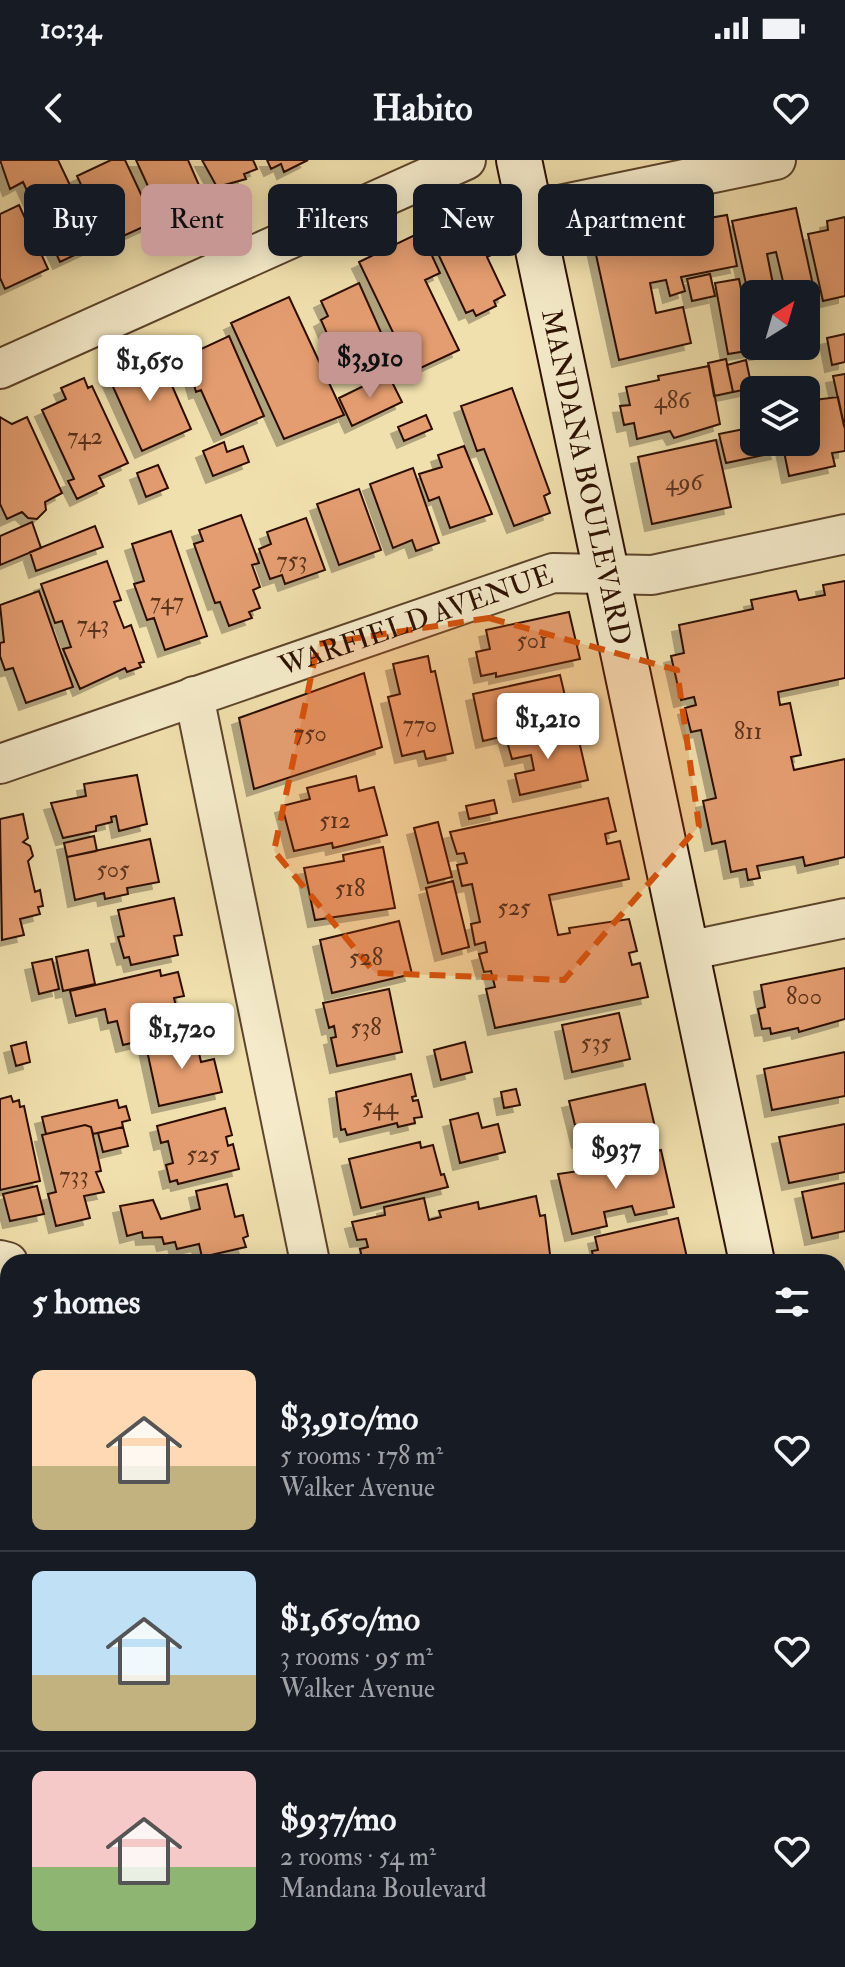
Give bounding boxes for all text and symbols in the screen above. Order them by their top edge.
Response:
text: 10:34 [40,10,101,47]
icon: back [32,86,76,130]
text: Habito [372,86,473,131]
icon: heart [769,86,813,130]
chip: Buy [24,184,125,256]
chip: Rent [141,184,252,256]
chip: Filters [268,184,397,256]
chip: New [413,184,522,256]
chip: Apartment [538,184,714,256]
north arrow [740,280,820,360]
map controls [740,280,820,456]
street label: MANDANA BOULEVARD [534,306,639,648]
pin: $3,910 [305,332,435,400]
pin: $1,650 [85,335,215,403]
text: $3,910 [337,342,403,374]
text: $1,650 [116,345,184,377]
button: layers [740,376,820,456]
house number: 486 [654,385,692,416]
house number: 742 [67,421,103,452]
house number: 496 [665,467,705,498]
house number: 753 [277,545,307,576]
street label: WARFIELD AVENUE [273,557,558,684]
house number: 747 [150,586,184,617]
house number: 743 [77,609,109,640]
house number: 501 [516,625,548,656]
pin: $1,210 [483,693,613,761]
text: $1,210 [515,703,581,735]
house number: 770 [403,709,437,740]
house number: 811 [734,716,762,747]
house number: 750 [293,718,327,749]
house number: 512 [319,805,351,836]
house number: 505 [96,854,130,885]
house number: 518 [335,873,365,904]
house number: 525 [497,892,531,923]
house number: 528 [349,942,383,973]
house number: 800 [786,981,822,1012]
pin: $1,720 [117,1003,247,1071]
house number: 538 [350,1012,382,1043]
text: $1,720 [148,1013,216,1045]
house number: 535 [581,1027,612,1058]
house number: 544 [362,1091,399,1122]
pin: $937 [569,1123,663,1191]
text: $937 [591,1133,641,1165]
house number: 525 [186,1139,220,1170]
house number: 733 [59,1160,89,1191]
icon: filters [770,1280,814,1324]
text: 5 homes [32,1281,140,1324]
text: $3,910/mo [280,1397,419,1440]
icon: home [96,1402,192,1498]
icon: heart [770,1428,814,1472]
text: 5 rooms · 178 m² [280,1440,443,1472]
text: Walker Avenue [280,1472,435,1504]
text: $1,650/mo [280,1598,420,1641]
icon: home [96,1603,192,1699]
icon: heart [770,1629,814,1673]
text: 3 rooms · 95 m² [280,1641,433,1673]
text: Walker Avenue [280,1673,435,1705]
text: $937/mo [280,1798,396,1841]
icon: home [96,1803,192,1899]
icon: heart [770,1829,814,1873]
text: 2 rooms · 54 m² [280,1841,436,1873]
text: Mandana Boulevard [280,1873,487,1905]

